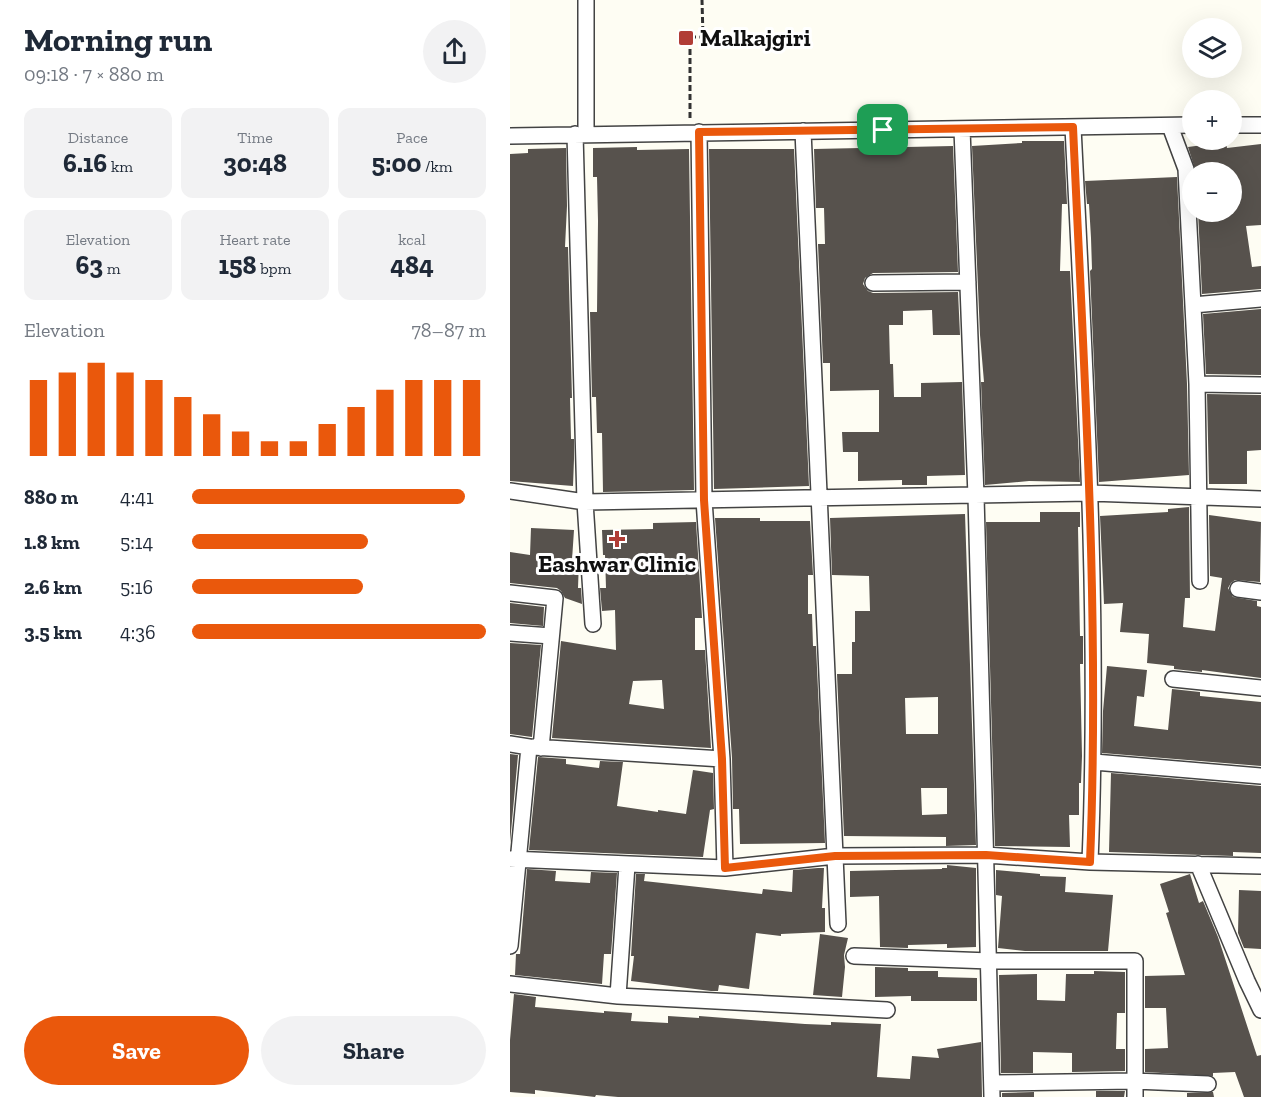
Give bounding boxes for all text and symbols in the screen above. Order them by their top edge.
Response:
map controls [1182,18,1242,222]
button: layers [1182,18,1242,78]
text: Morning run [24,20,212,59]
button: share [423,20,486,83]
place label: Malkajgiri [700,23,811,52]
marker: Malkajgiri [677,29,695,47]
text: 09:18 · 7 × 880 m [24,62,164,86]
button: + [1182,90,1242,150]
pin [857,104,908,155]
icon: arrive [866,113,899,146]
text: Distance [68,128,128,147]
text: Time [237,128,273,147]
text: Pace [396,128,428,147]
text: 6.16 [63,147,107,179]
text: 30:48 [223,147,287,179]
text: 5:00 [371,147,421,179]
text: km [107,157,133,176]
text: /km [421,157,453,176]
button: − [1182,162,1242,222]
text: Elevation [66,230,130,249]
text: Heart rate [219,230,291,249]
text: kcal [398,230,426,249]
text: 63 [75,249,103,281]
text: 158 [219,249,257,281]
text: 484 [390,249,434,281]
text: m [103,259,121,278]
text: bpm [257,259,291,278]
text: Elevation [24,318,105,342]
text: 78–87 m [411,318,486,342]
text: 880 m [24,485,78,509]
text: 4:41 [120,485,154,509]
text: 1.8 km [24,530,80,554]
text: 5:14 [120,530,153,554]
marker: Eashwar Clinic [608,530,626,548]
place label: Eashwar Clinic [538,549,696,578]
text: 2.6 km [24,575,82,599]
text: 5:16 [120,575,153,599]
text: 3.5 km [24,620,82,644]
text: 4:36 [120,620,156,644]
button: Save [24,1016,249,1085]
button: Share [261,1016,486,1085]

